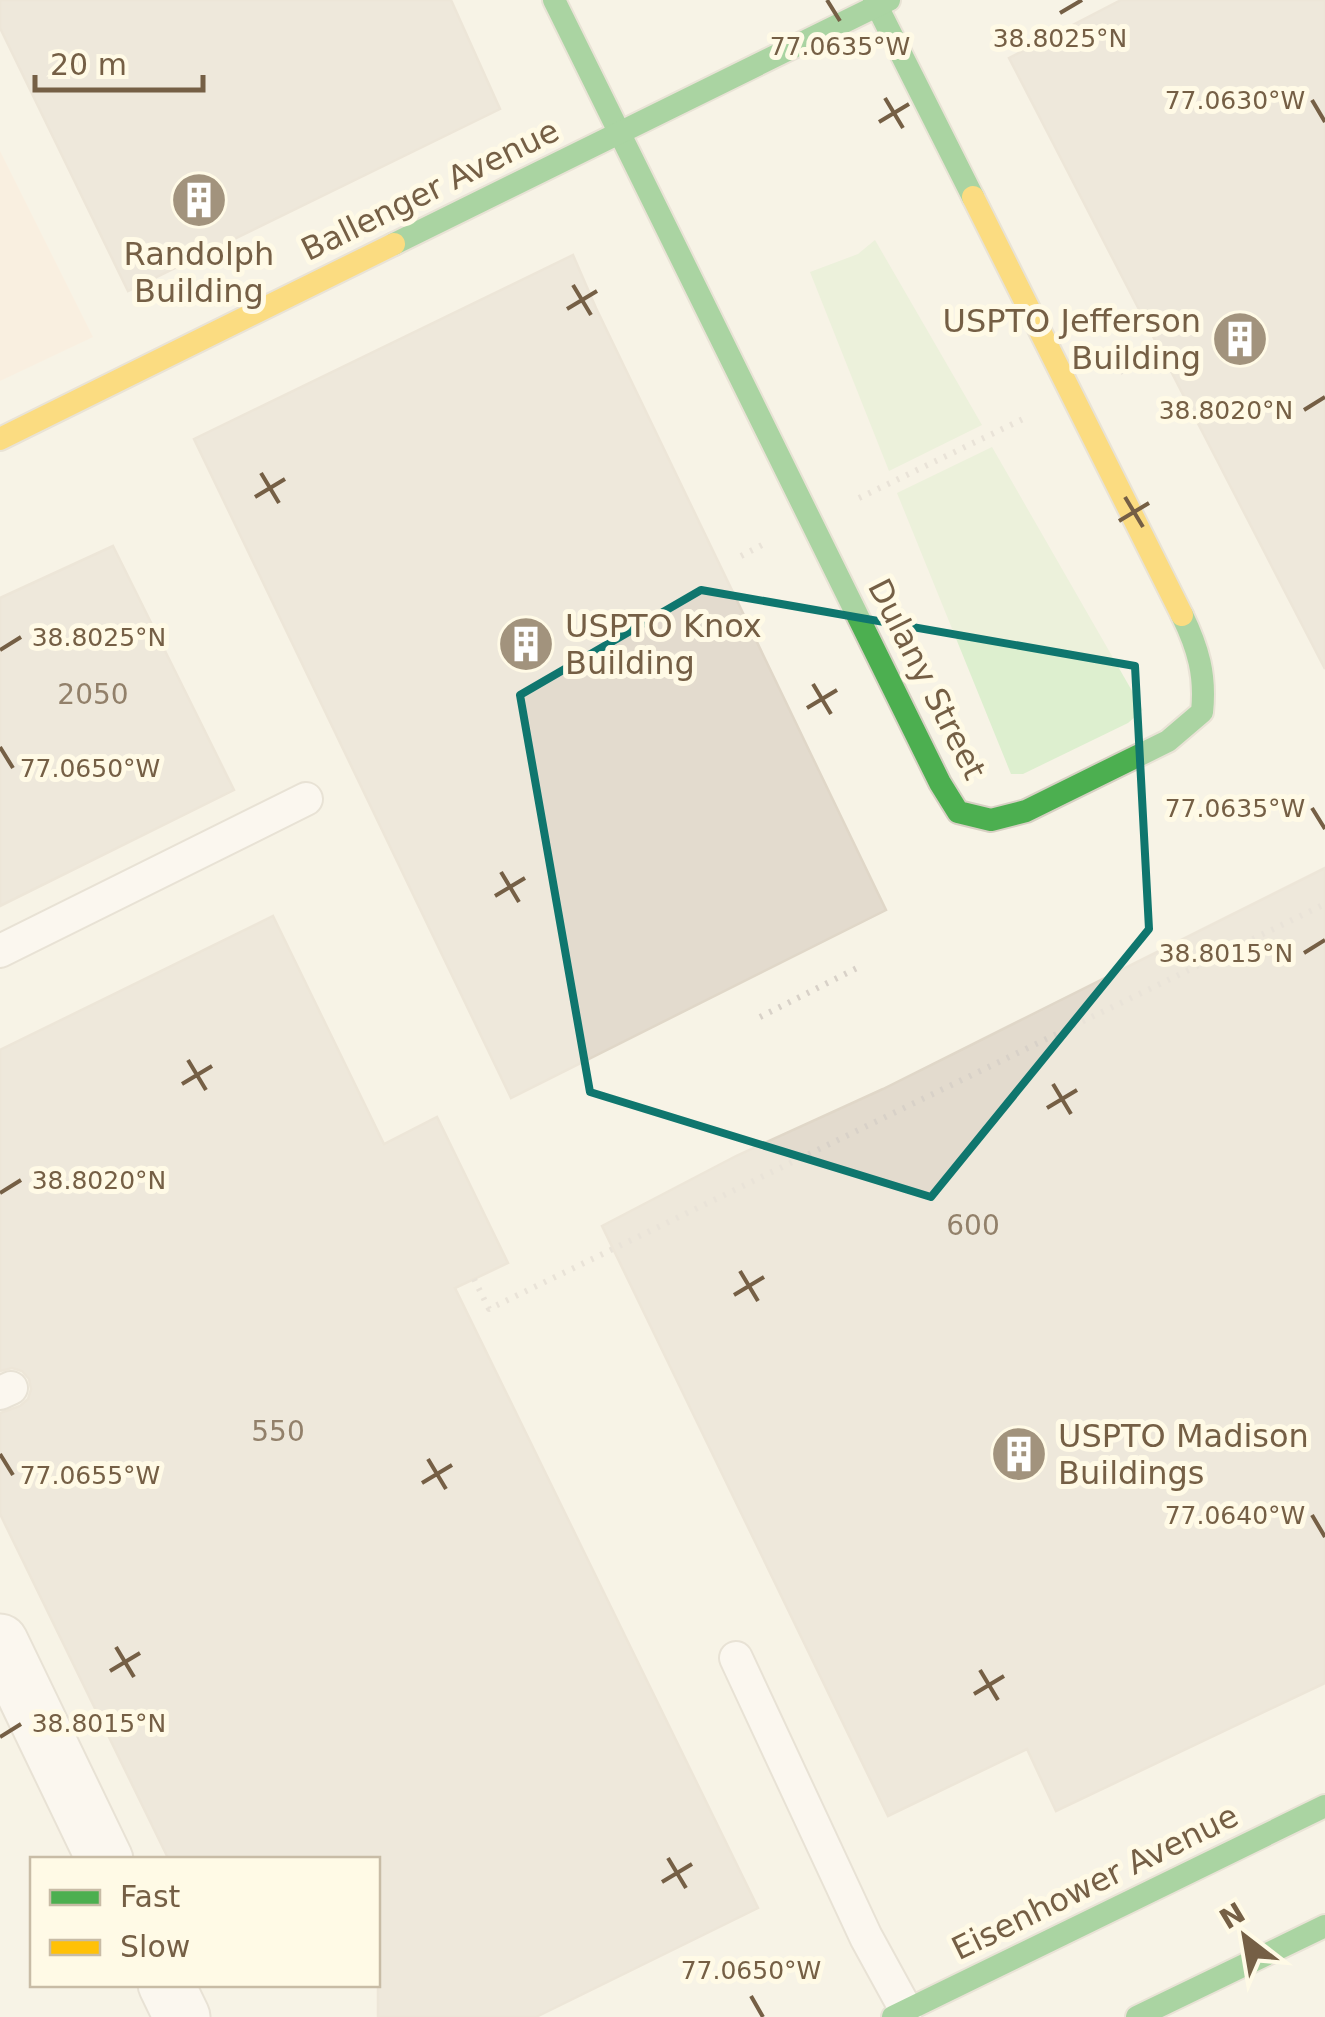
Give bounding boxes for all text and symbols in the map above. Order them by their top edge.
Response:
text: 38.8025°N [993,24,1127,53]
scale bar [35,30,202,92]
text: 77.0635°W [770,32,910,61]
text: 20 m [50,47,127,82]
text: 77.0630°W [1165,86,1305,115]
street label: Ballenger Avenue [295,111,565,269]
building icon: Randolph Building [169,170,229,230]
place label: Randolph Building [124,235,274,310]
place label: USPTO Jefferson Building [943,302,1201,377]
building icon: USPTO Jefferson Building [1210,309,1270,369]
text: 38.8020°N [1159,396,1293,425]
street label: Dulany Street [860,572,994,786]
place label: USPTO Knox Building [565,607,762,682]
building icon: USPTO Knox Building [496,614,556,674]
text: 38.8025°N [32,623,166,652]
house number: 2050 [57,678,129,711]
text: 77.0650°W [20,754,160,783]
text: 77.0635°W [1165,794,1305,823]
text: 38.8015°N [1159,939,1293,968]
text: 38.8020°N [32,1166,166,1195]
house number: 600 [946,1209,1000,1242]
house number: 550 [251,1415,305,1448]
place label: USPTO Madison Buildings [1058,1417,1309,1492]
building icon: USPTO Madison Buildings [989,1424,1049,1484]
text: 77.0655°W [20,1461,160,1490]
text: 77.0640°W [1165,1501,1305,1530]
text: 38.8015°N [32,1709,166,1738]
street label: Eisenhower Avenue [946,1796,1244,1968]
legend [30,1857,380,1987]
text: Fast [120,1879,181,1914]
north arrow [1195,1887,1295,1987]
text: N [1214,1896,1251,1936]
text: Slow [120,1929,190,1964]
text: 77.0650°W [681,1956,821,1985]

